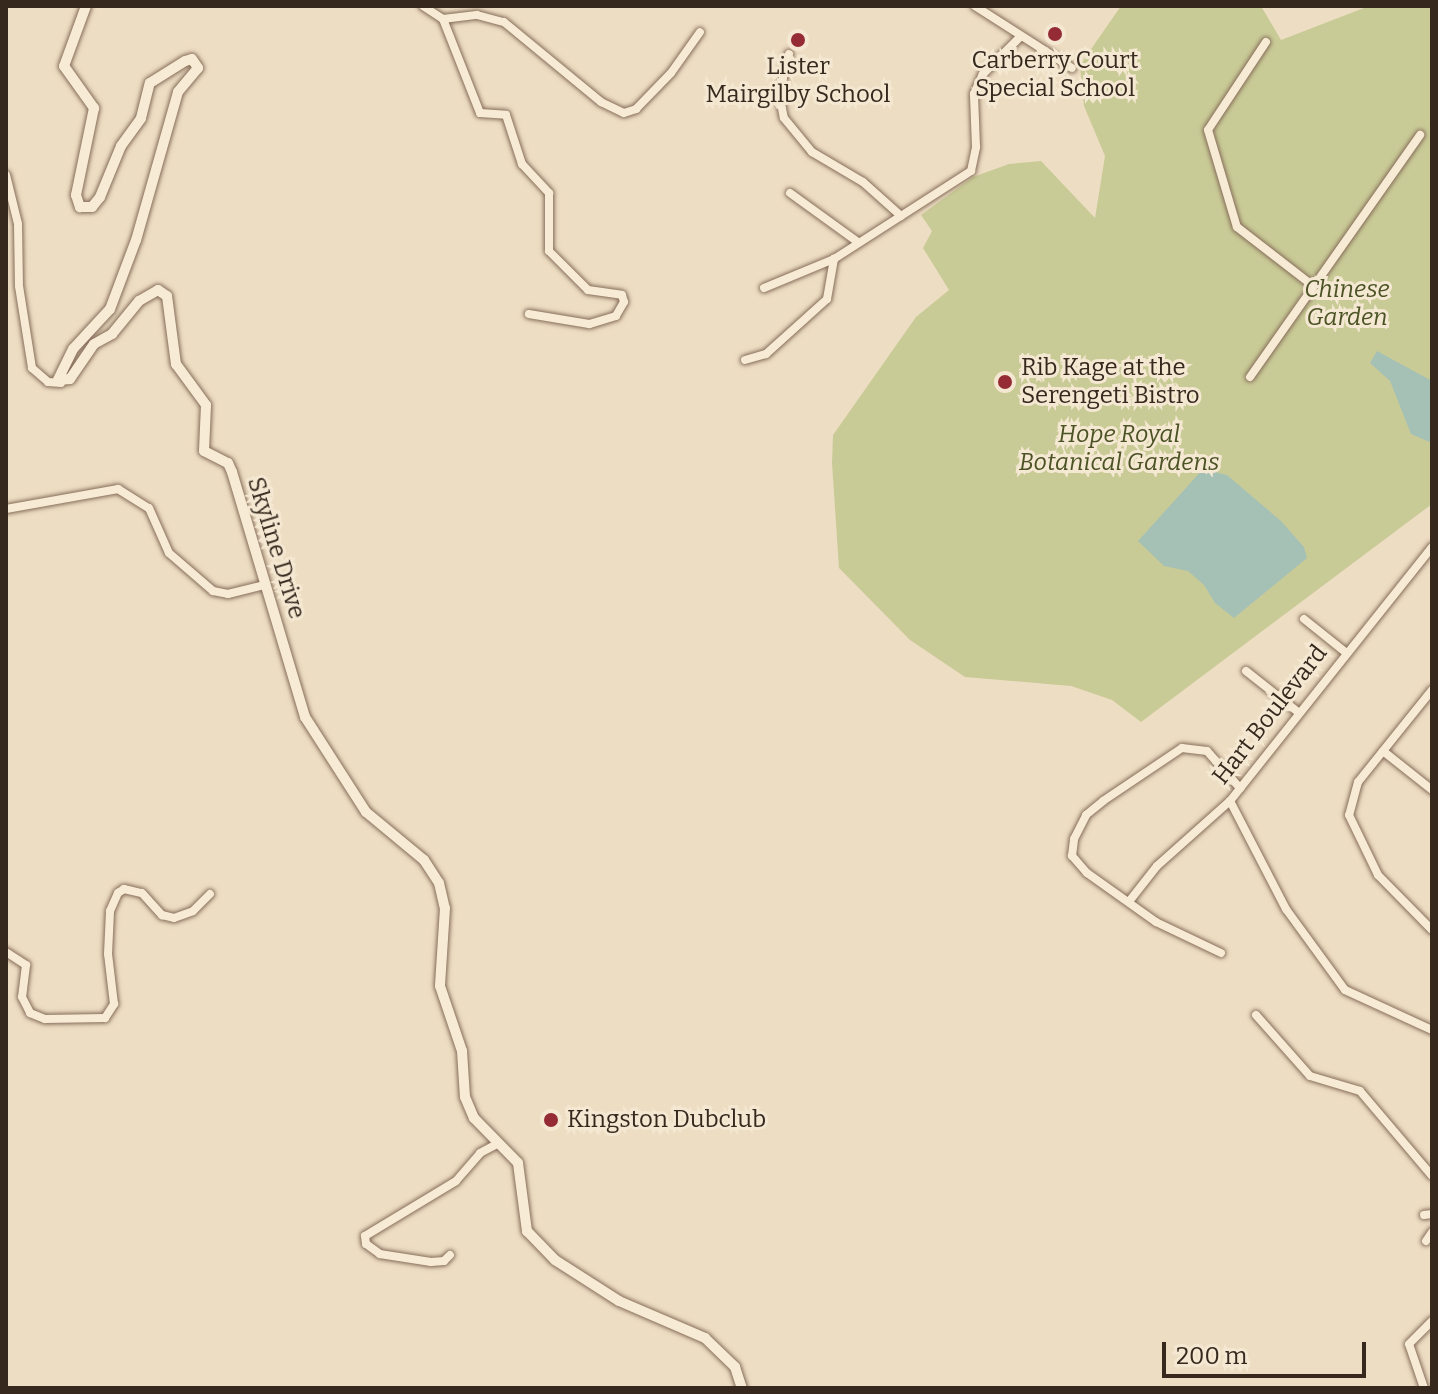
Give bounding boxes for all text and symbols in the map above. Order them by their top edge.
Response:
marker: Carberry Court Special School [1046,25,1064,43]
marker: Lister Mairgilby School [789,31,807,49]
place label: Carberry Court Special School [972,47,1138,103]
place label: Lister Mairgilby School [706,53,890,109]
park label: Chinese Garden [1304,276,1390,332]
place label: Rib Kage at the Serengeti Bistro [1021,354,1200,410]
marker: Rib Kage at the Serengeti Bistro [996,373,1014,391]
park label: Hope Royal Botanical Gardens [1019,421,1219,477]
street label: Skyline Drive [241,474,311,622]
street label: Hart Boulevard [1207,640,1333,790]
place label: Kingston Dubclub [567,1106,766,1134]
marker: Kingston Dubclub [542,1111,560,1129]
scale bar [1166,1326,1370,1376]
text: 200 m [1176,1342,1248,1370]

